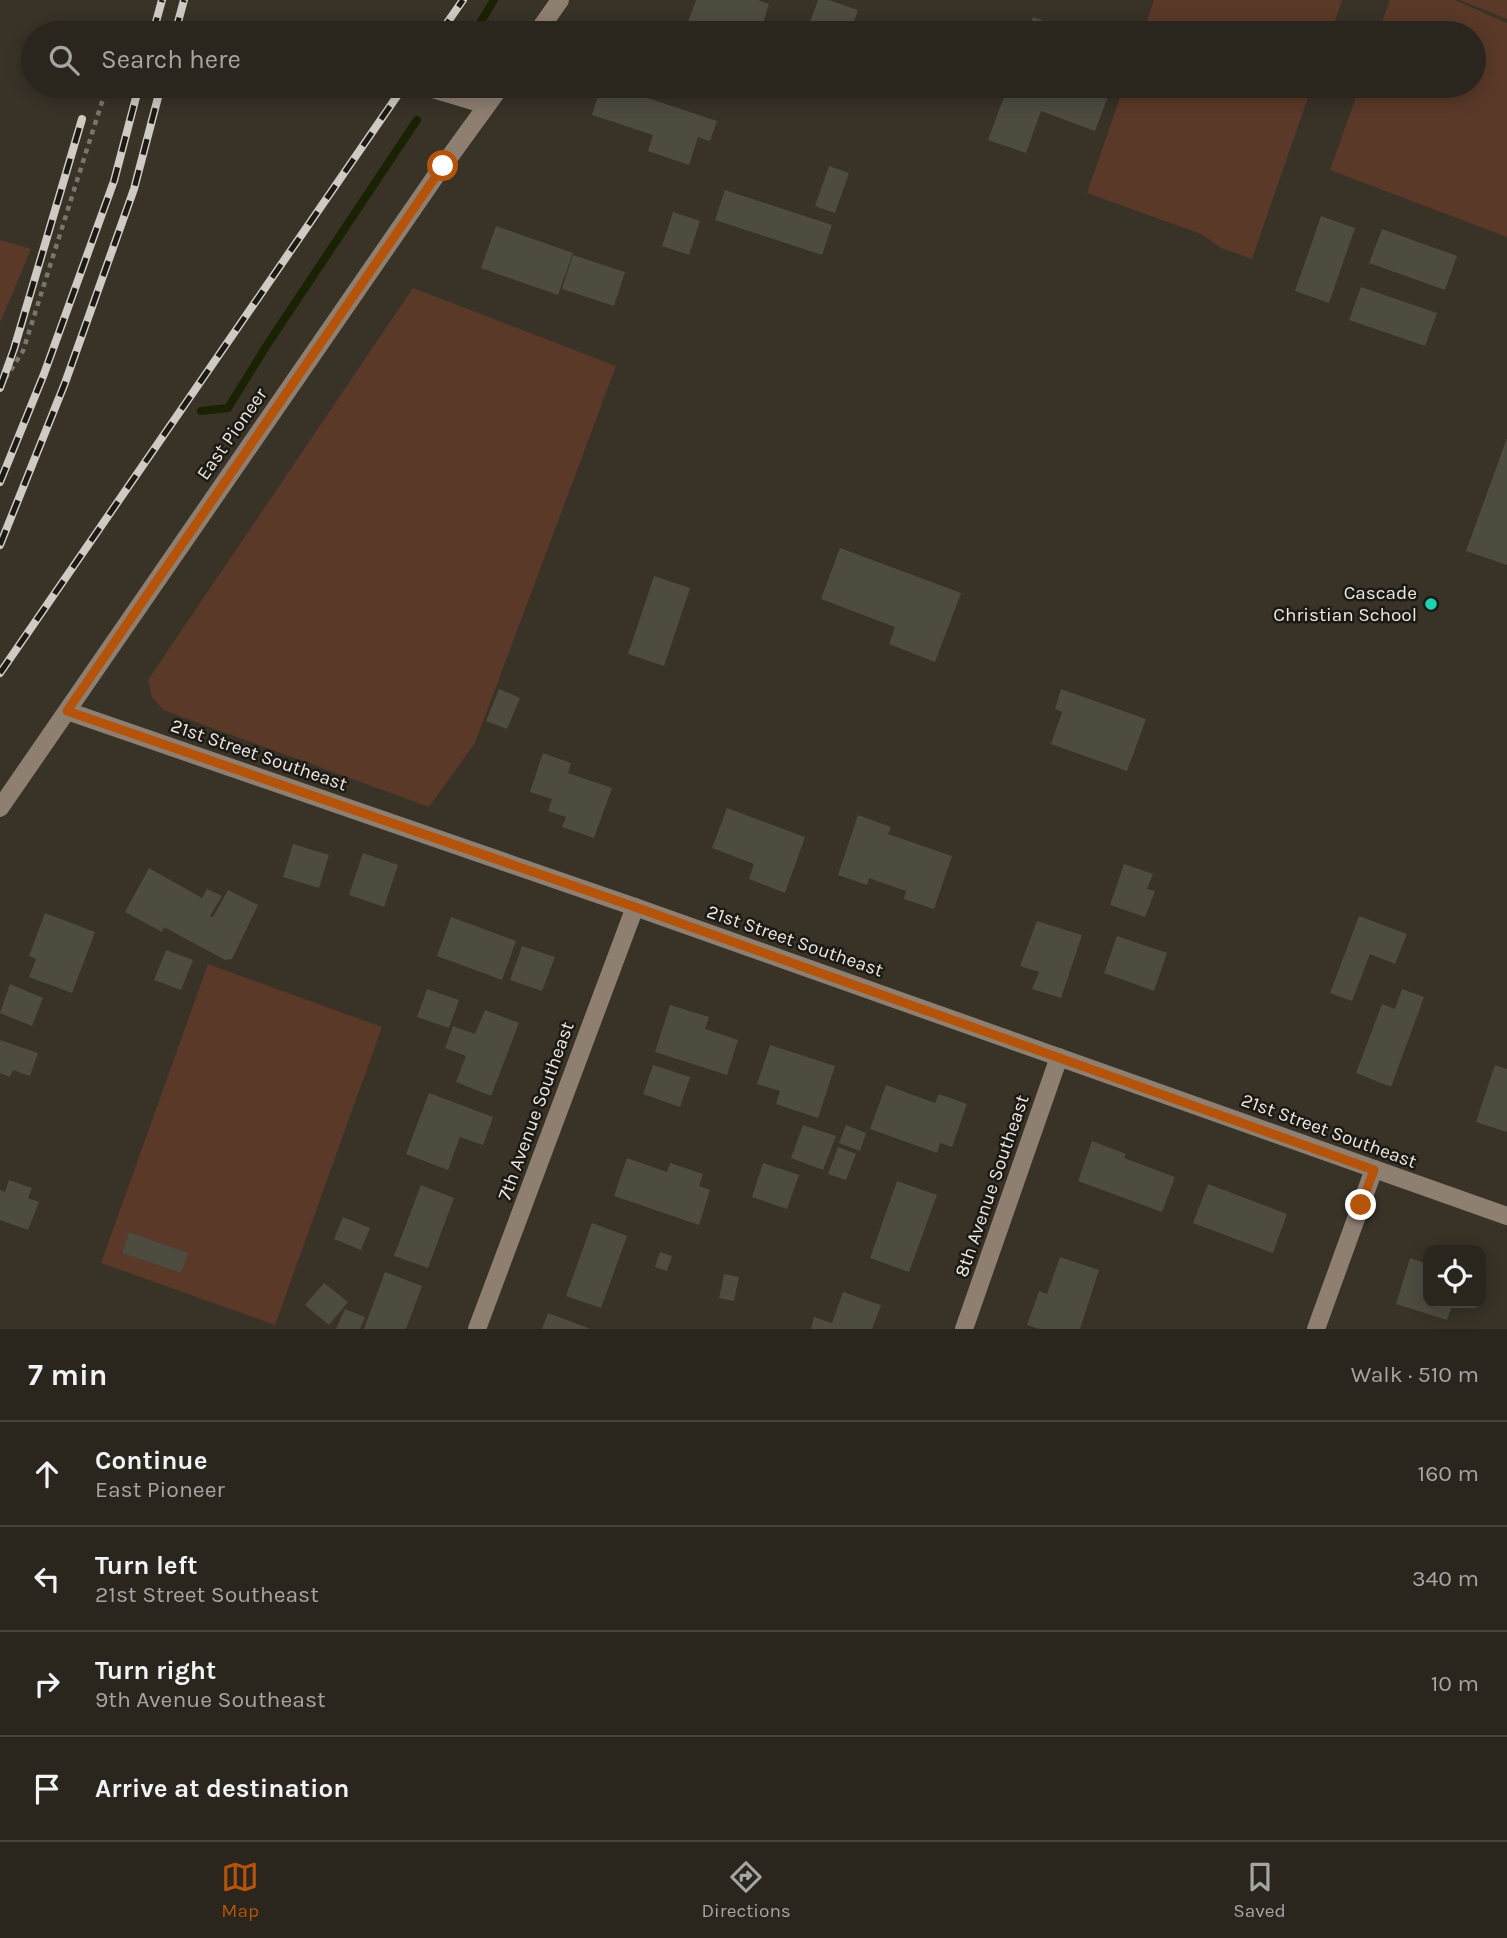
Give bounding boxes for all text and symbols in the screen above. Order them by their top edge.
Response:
search box [21,21,1486,98]
icon: search [45,41,83,79]
text: Search here [101,44,241,75]
route start [427,150,458,181]
street label: East Pioneer [192,384,272,484]
place label: Cascade Christian School [1273,582,1417,626]
marker: Cascade Christian School [1423,596,1439,612]
street label: 21st Street Southeast [168,714,350,796]
street label: 21st Street Southeast [704,900,886,982]
street label: 7th Avenue Southeast [493,1019,579,1203]
street label: 21st Street Southeast [1238,1089,1420,1173]
street label: 8th Avenue Southeast [950,1092,1034,1280]
route end [1345,1189,1376,1220]
map controls [1423,1245,1486,1308]
button: locate [1423,1245,1486,1308]
text: 7 min [28,1357,108,1393]
text: Walk · 510 m [1351,1361,1479,1388]
text: Continue [95,1445,207,1476]
icon: ahead [28,1455,66,1493]
text: 160 m [1418,1460,1479,1487]
text: East Pioneer [95,1476,225,1503]
text: Turn left [95,1550,197,1581]
icon: left [28,1560,66,1598]
text: 340 m [1412,1565,1479,1592]
text: 21st Street Southeast [95,1581,319,1608]
text: Turn right [95,1655,216,1686]
icon: right [28,1665,66,1703]
text: 10 m [1431,1670,1479,1697]
text: 9th Avenue Southeast [95,1686,326,1713]
icon: arrive [28,1770,66,1808]
text: Arrive at destination [95,1773,349,1804]
tab: Map [221,1858,259,1922]
tab: Directions [702,1858,791,1922]
tab: Saved [1233,1858,1286,1922]

